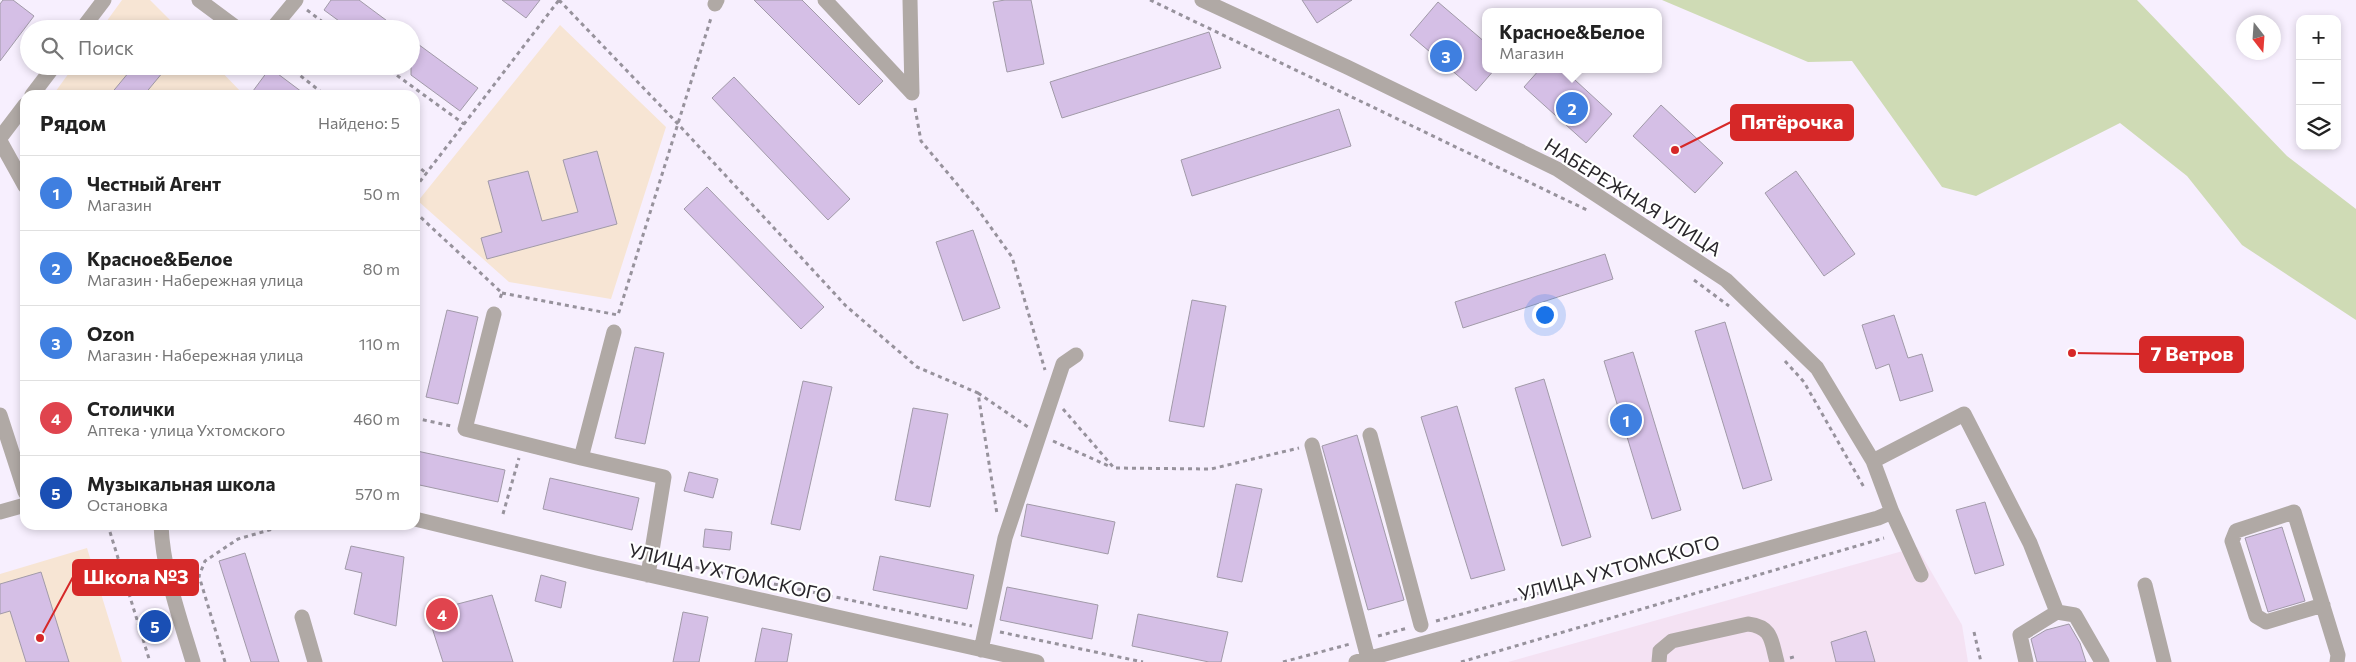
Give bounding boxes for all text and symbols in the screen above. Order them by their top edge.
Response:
popup [1482,8,1662,73]
north arrow [2236,15,2281,60]
map controls [2296,15,2341,150]
button: + [2296,15,2341,60]
search box [20,20,420,75]
text: Красное&Белое [1499,20,1645,43]
icon: search [38,34,66,62]
text: Поиск [78,36,134,59]
pin: 3 [1430,37,1462,75]
text: Магазин [1499,43,1564,62]
button: − [2296,60,2341,105]
pin: 2 [1556,89,1588,127]
callout: Пятёрочка [1731,105,1853,140]
button: layers [2296,105,2341,150]
text: Пятёрочка [1741,109,1843,133]
text: Рядом [40,110,106,135]
text: Найдено: 5 [318,113,400,132]
street label: НАБЕРЕЖНАЯ УЛИЦА [1541,133,1726,260]
text: Честный Агент [87,172,221,195]
text: 1 [52,184,60,203]
text: 50 m [363,184,400,203]
text: Магазин [87,195,152,214]
text: Красное&Белое [87,247,232,270]
text: 2 [51,259,61,278]
text: 80 m [363,259,400,278]
text: Магазин · Набережная улица [87,270,303,289]
your location [1532,302,1558,328]
text: Ozon [87,322,135,345]
text: 3 [51,334,61,353]
text: 110 m [359,334,400,353]
callout: 7 Ветров [2140,337,2243,372]
text: 7 Ветров [2151,341,2234,365]
text: Магазин · Набережная улица [87,345,303,364]
text: Столички [87,397,175,420]
pin: 1 [1610,401,1642,439]
text: 4 [51,409,61,428]
text: 460 m [353,409,400,428]
text: Аптека · улица Ухтомского [87,420,285,439]
text: Музыкальная школа [87,472,275,495]
text: 5 [51,484,61,503]
text: 570 m [355,484,400,503]
text: Остановка [87,495,168,514]
street label: УЛИЦА УХТОМСКОГО [1516,530,1722,605]
street label: УЛИЦА УХТОМСКОГО [626,538,834,607]
callout: Школа №3 [73,560,198,595]
text: Школа №3 [83,564,189,588]
pin: 4 [426,595,458,633]
pin: 5 [139,607,171,645]

